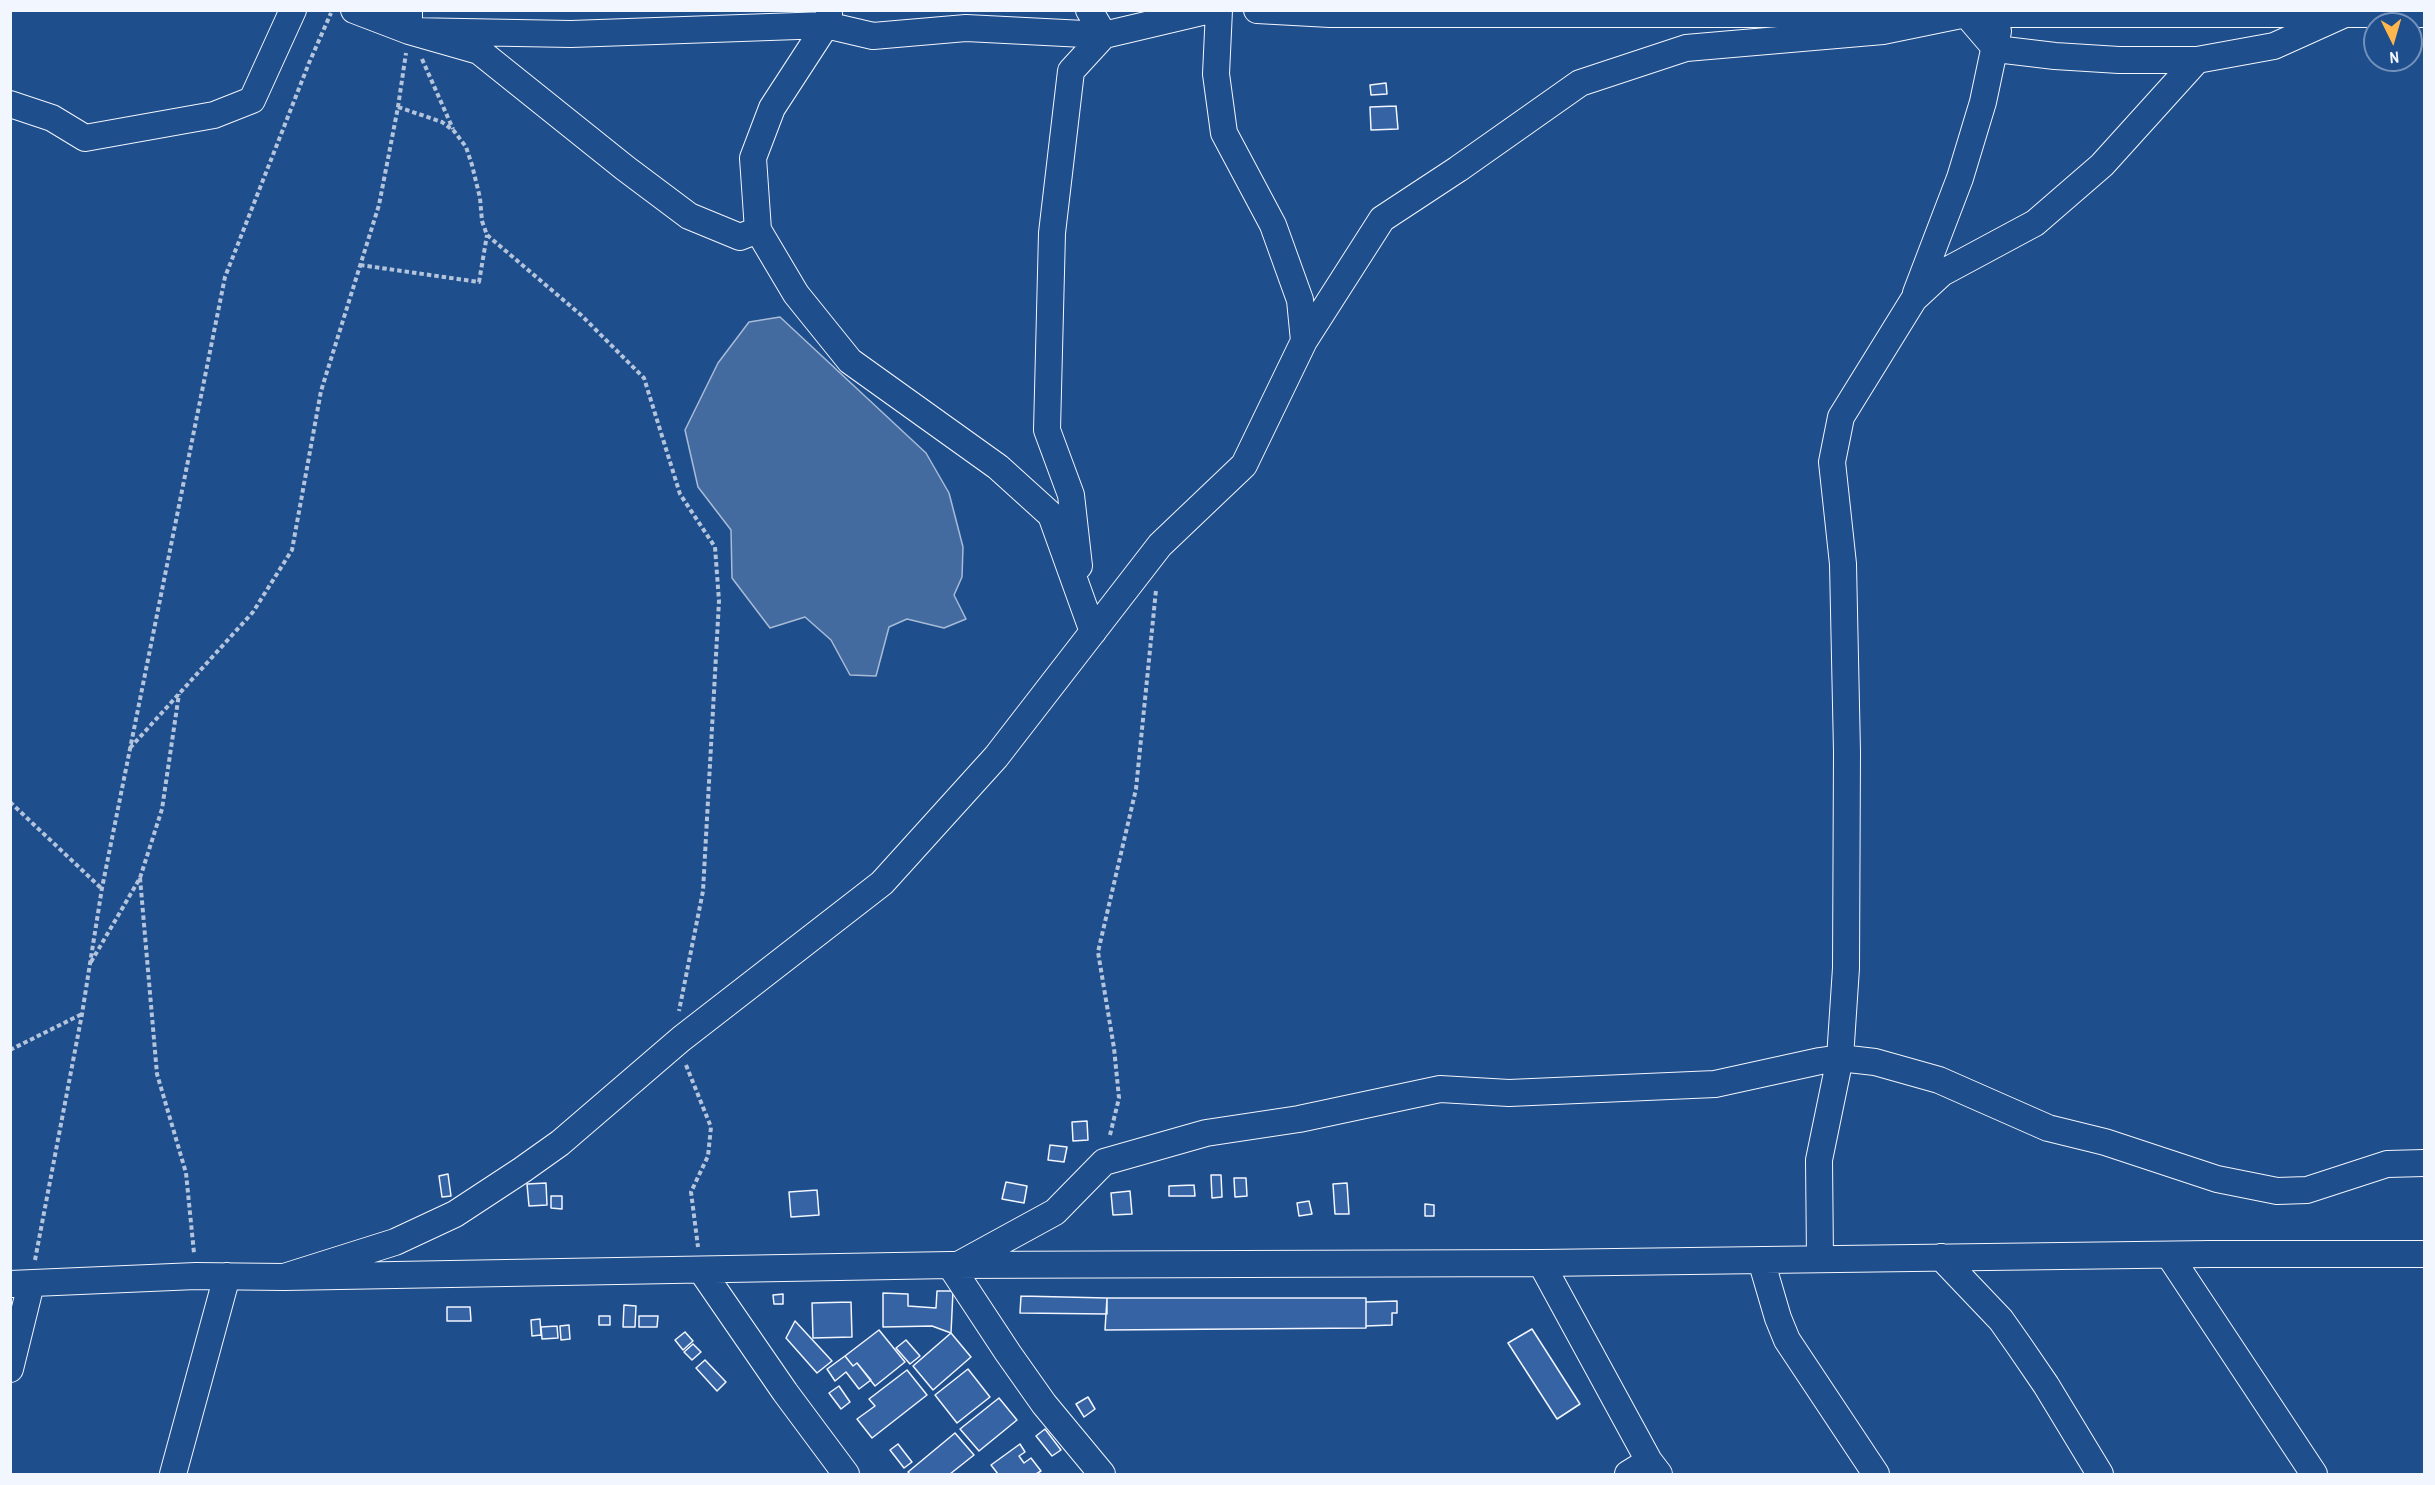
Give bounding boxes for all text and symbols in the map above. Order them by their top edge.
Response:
north arrow [2363,12,2423,72]
text: N [2389,47,2400,69]

